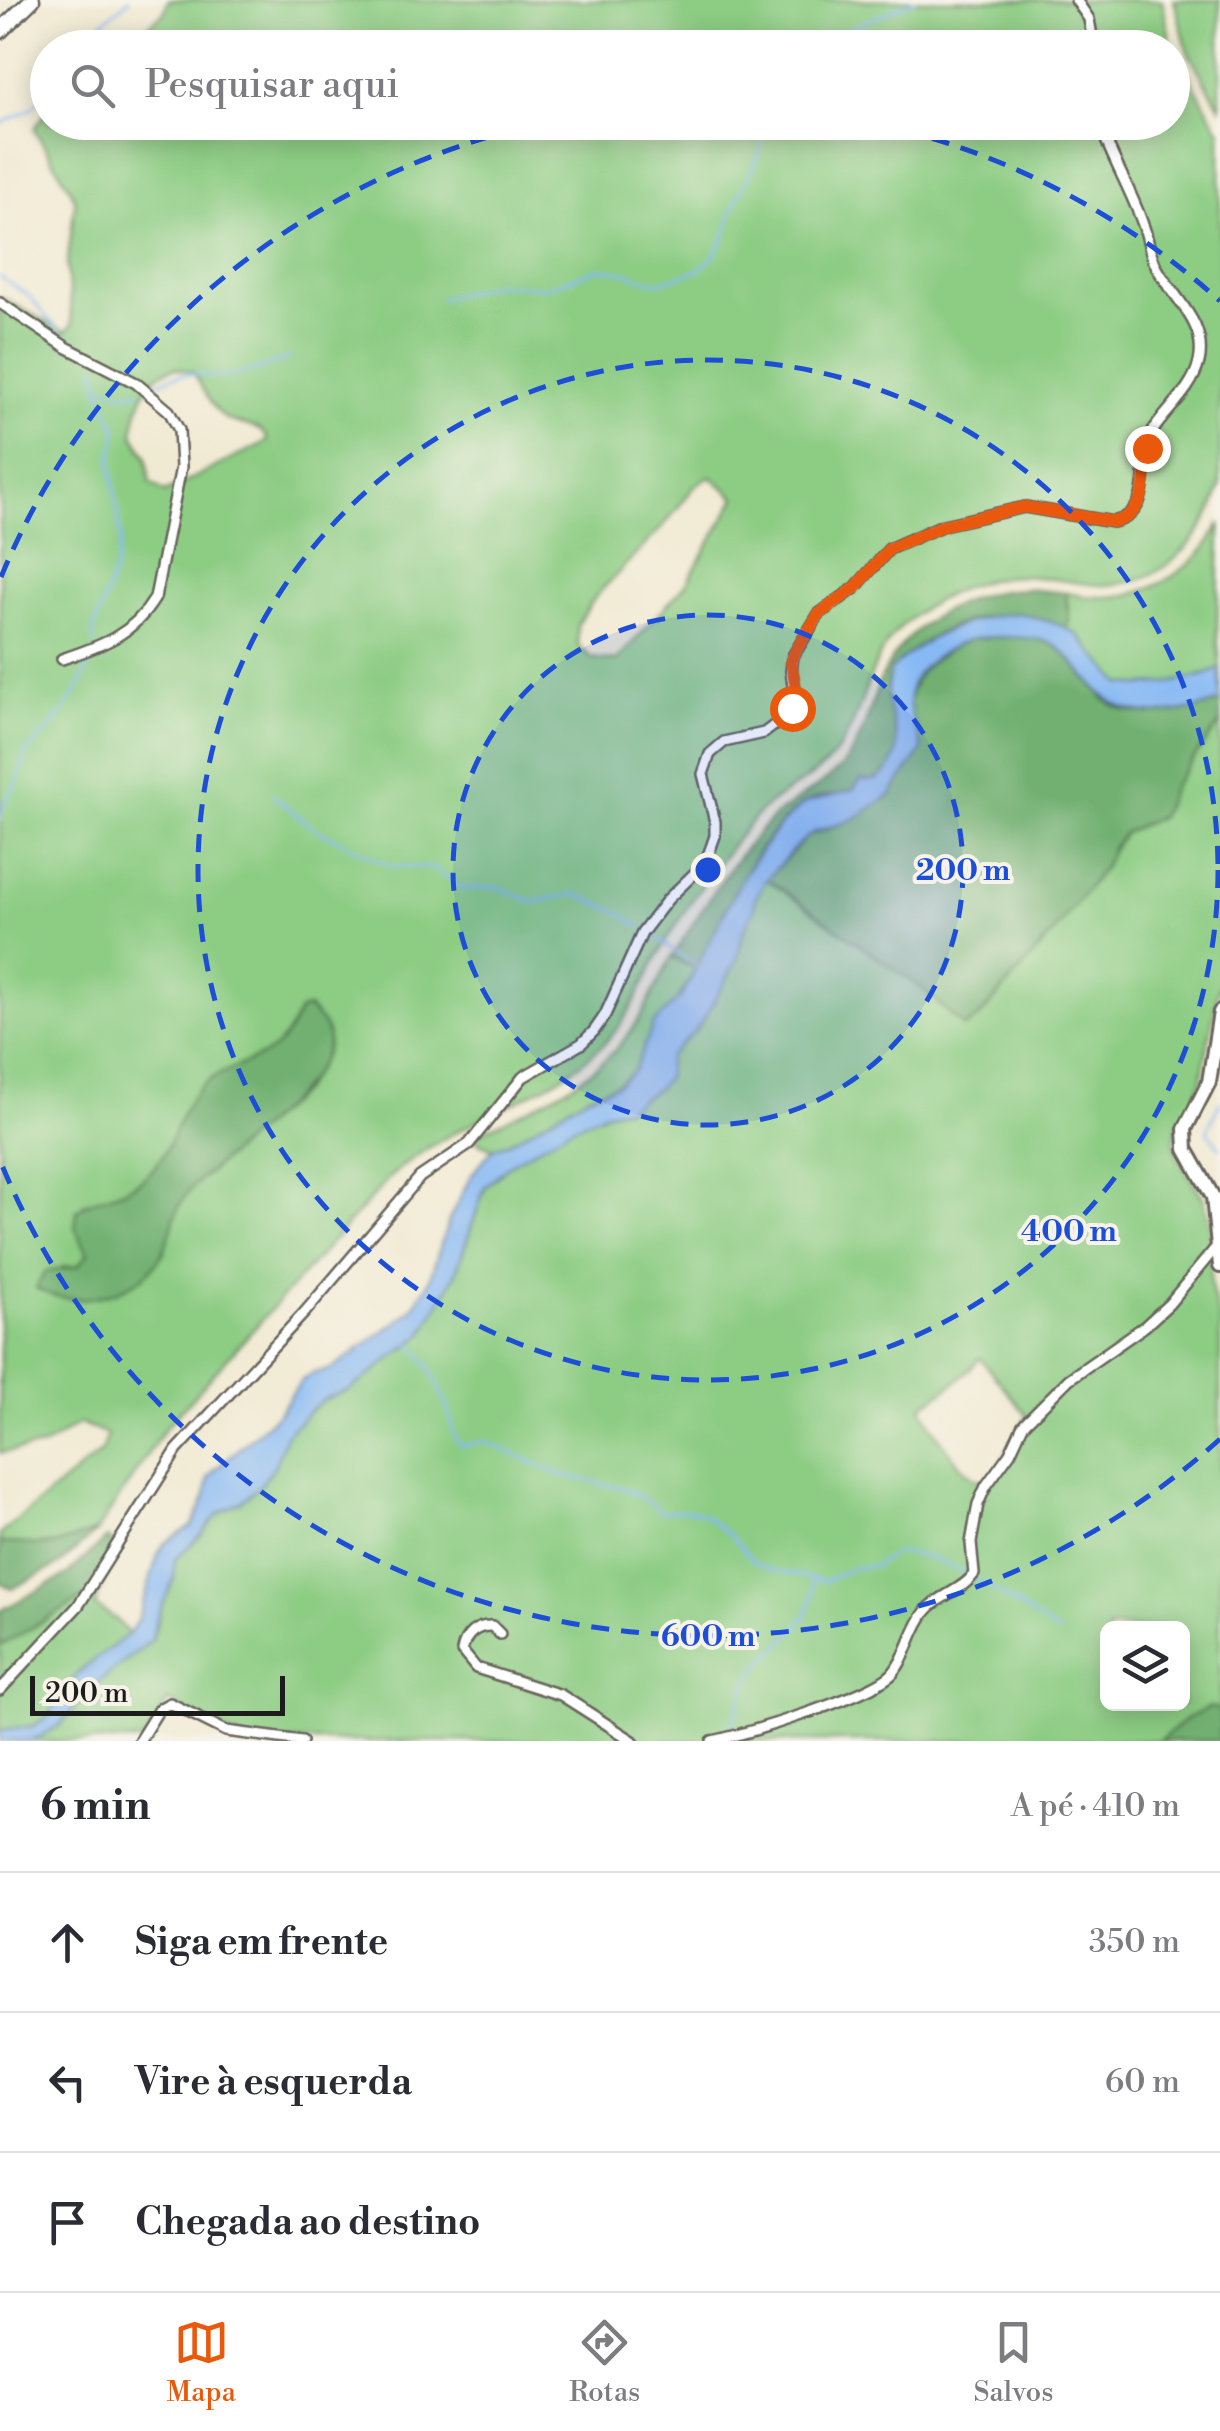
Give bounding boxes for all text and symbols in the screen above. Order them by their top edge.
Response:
search box [30,30,1190,140]
icon: search [65,58,120,113]
text: Pesquisar aqui [145,62,399,109]
route end [1125,426,1171,472]
route start [770,686,816,732]
centre of rings [690,852,726,888]
text: 200 m [916,852,1010,890]
text: 400 m [1021,1213,1117,1251]
text: 600 m [661,1618,755,1656]
map controls [1100,1621,1190,1711]
button: layers [1100,1621,1190,1711]
scale bar [30,1671,285,1716]
text: 200 m [45,1676,128,1711]
text: 6 min [40,1780,151,1833]
text: A pé · 410 m [1011,1786,1180,1826]
icon: ahead [40,1915,95,1970]
text: Siga em frente [135,1919,388,1966]
text: 350 m [1089,1922,1180,1962]
icon: left [40,2055,95,2110]
text: Vire à esquerda [135,2059,412,2106]
text: 60 m [1105,2062,1180,2102]
icon: arrive [40,2195,95,2250]
text: Chegada ao destino [135,2199,481,2246]
tab: Mapa [167,2315,236,2410]
tab: Rotas [569,2315,640,2410]
tab: Salvos [973,2315,1053,2410]

